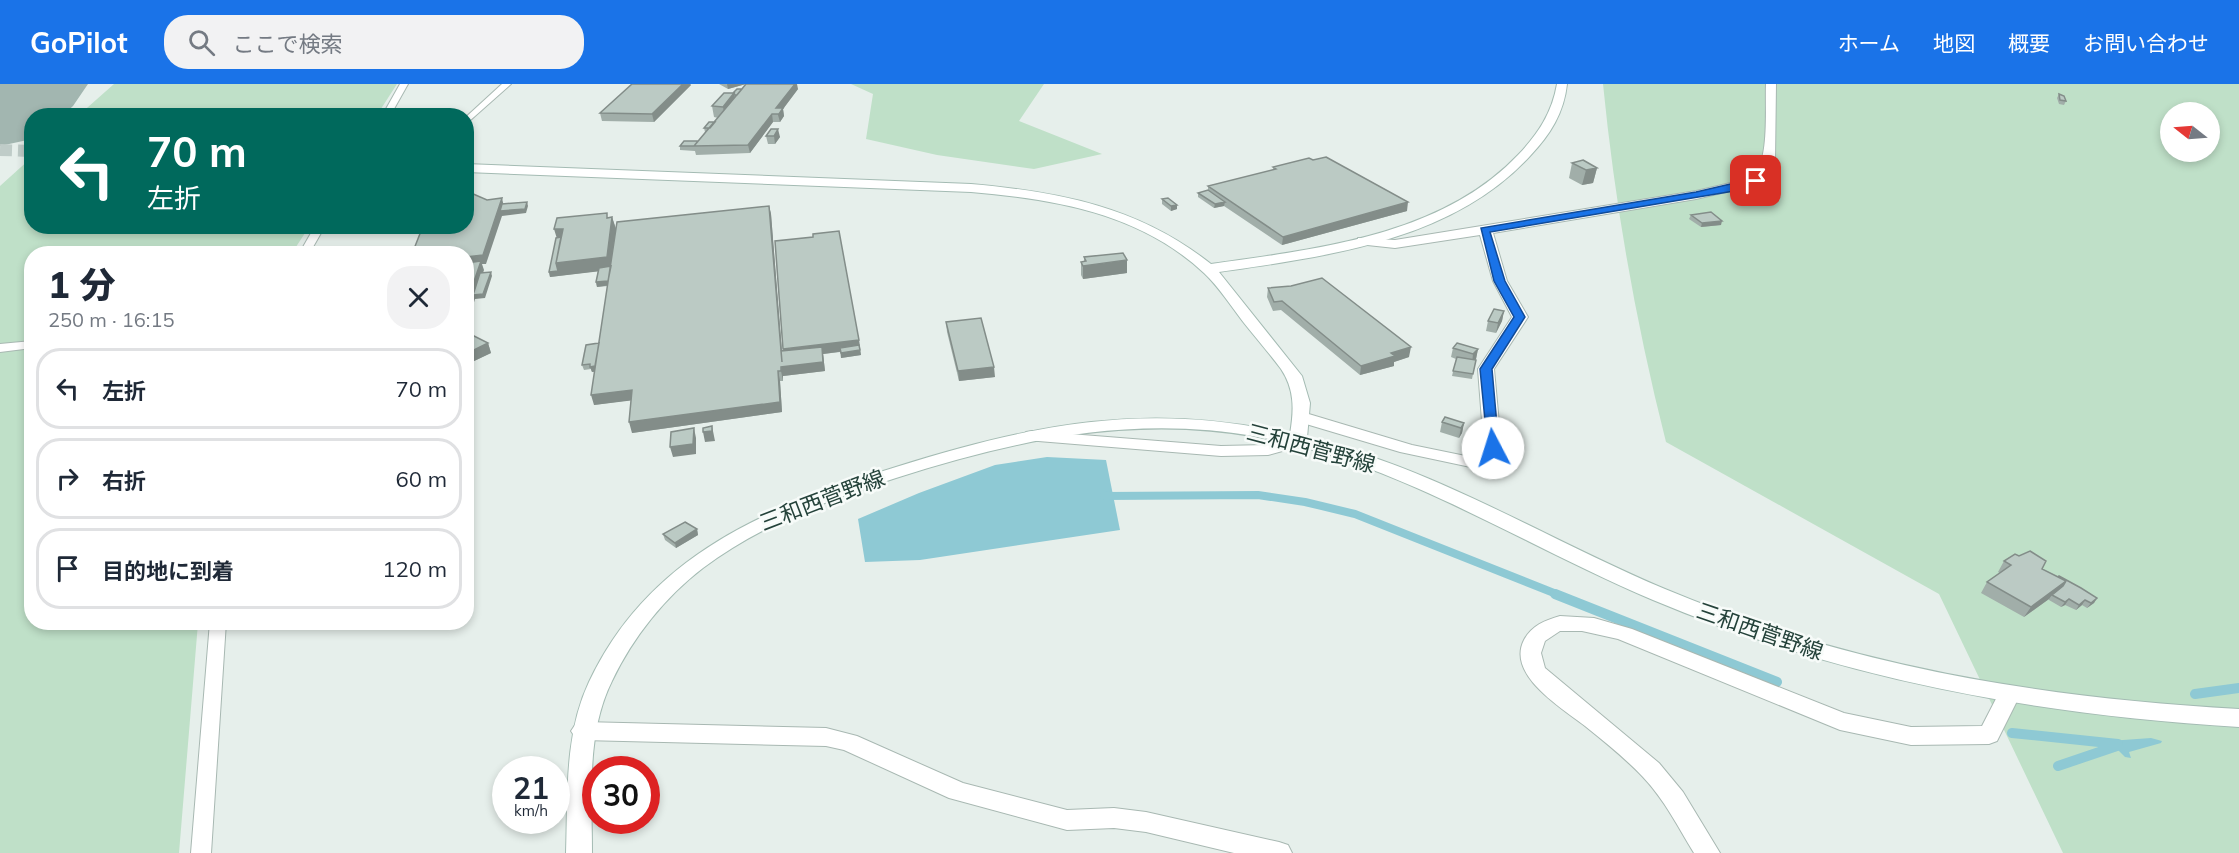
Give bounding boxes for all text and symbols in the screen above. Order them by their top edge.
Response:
search box [164,15,584,69]
text: GoPilot [30,25,128,60]
icon: search [185,26,218,59]
text: ここで検索 [233,30,343,58]
text: ホーム [1838,30,1900,56]
text: 地図 [1933,30,1975,56]
text: 概要 [2008,30,2050,56]
text: お問い合わせ [2083,30,2209,56]
north arrow [2160,102,2220,162]
map controls [2160,102,2220,162]
text: 70 m [147,125,247,178]
icon: left [48,132,126,210]
pin [1730,155,1781,206]
icon: arrive [1739,164,1772,197]
text: 左折 [147,181,201,215]
text: 1 分 [48,262,116,307]
button: close [387,266,450,329]
text: 250 m · 16:15 [48,307,174,332]
icon: left [51,372,84,405]
text: 70 m [396,375,447,403]
text: 左折 [102,377,146,405]
position arrow [1461,416,1525,480]
street label: 三和西菅野線 [1244,417,1378,479]
icon: right [51,462,84,495]
street label: 三和西菅野線 [755,463,889,537]
text: 60 m [396,465,447,493]
text: 右折 [102,467,146,495]
icon: arrive [51,552,84,585]
text: 120 m [382,555,447,583]
text: 目的地に到着 [102,557,234,585]
street label: 三和西菅野線 [1693,596,1827,666]
speed limit sign: 30 [582,756,660,834]
text: 21 [513,769,549,807]
text: km/h [514,801,548,820]

